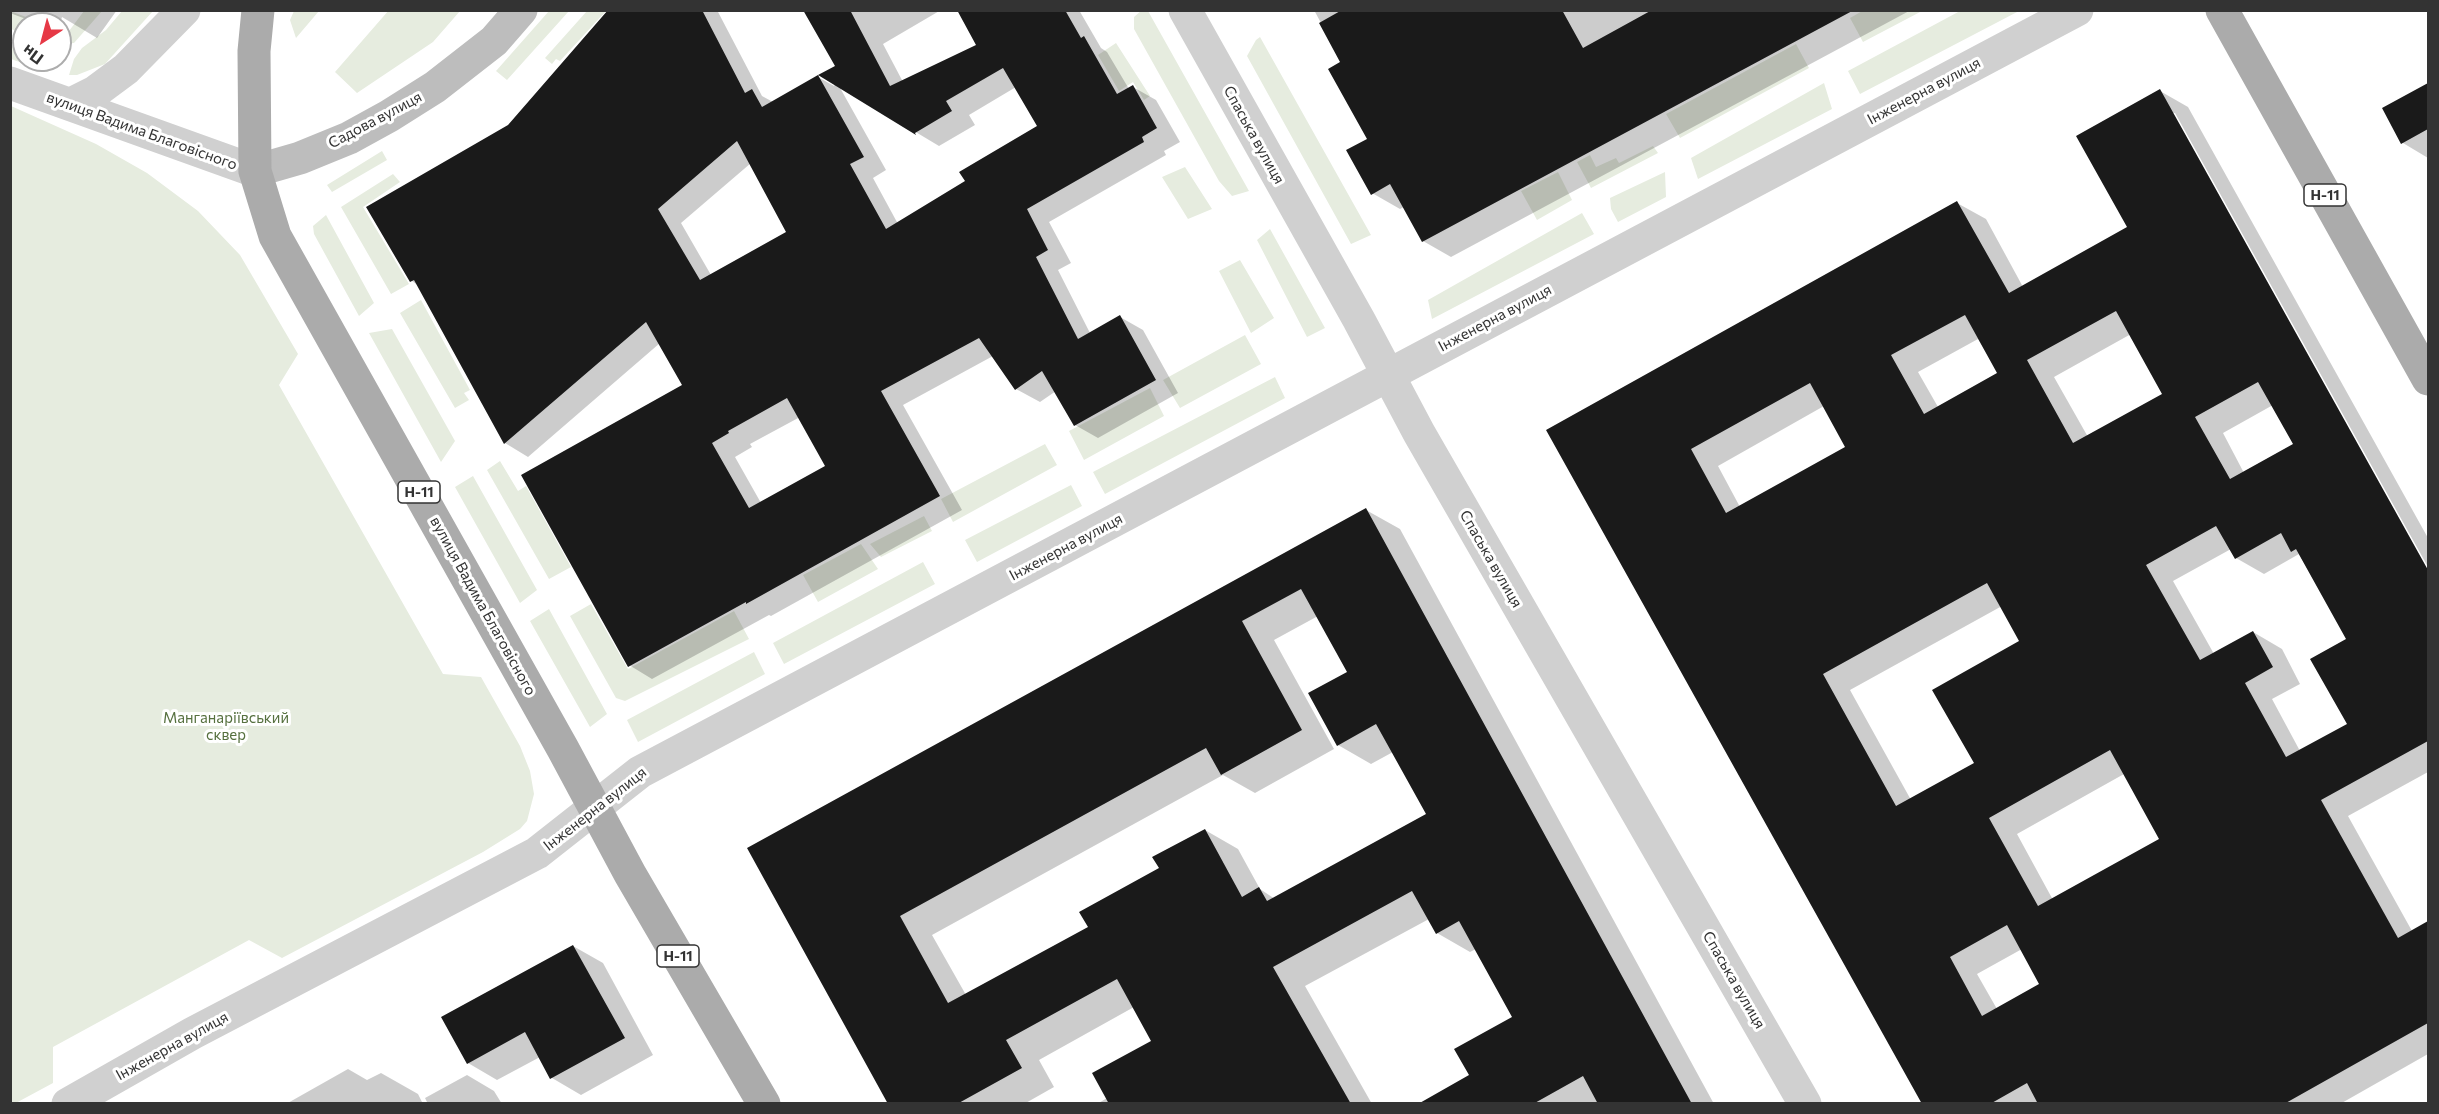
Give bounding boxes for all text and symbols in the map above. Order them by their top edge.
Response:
north arrow [12,12,72,72]
text: Пн [18,41,46,69]
street label: Інженерна вулиця [1864,54,1984,128]
street label: Спаська вулиця [1220,83,1288,187]
street label: вулиця Вадима Благовісного [44,88,240,174]
street label: Садова вулиця [325,88,425,152]
road number: Н-11 [2304,184,2346,206]
street label: Інженерна вулиця [1435,281,1555,355]
road number: Н-11 [398,481,440,503]
street label: Спаська вулиця [1456,507,1526,611]
street label: Інженерна вулиця [1006,510,1126,584]
street label: вулиця Вадима Благовісного [426,513,540,699]
park label: Манганаріївський сквер [163,709,289,744]
street label: Інженерна вулиця [540,763,650,855]
street label: Спаська вулиця [1699,928,1769,1032]
road number: Н-11 [657,945,699,967]
street label: Інженерна вулиця [113,1008,231,1084]

